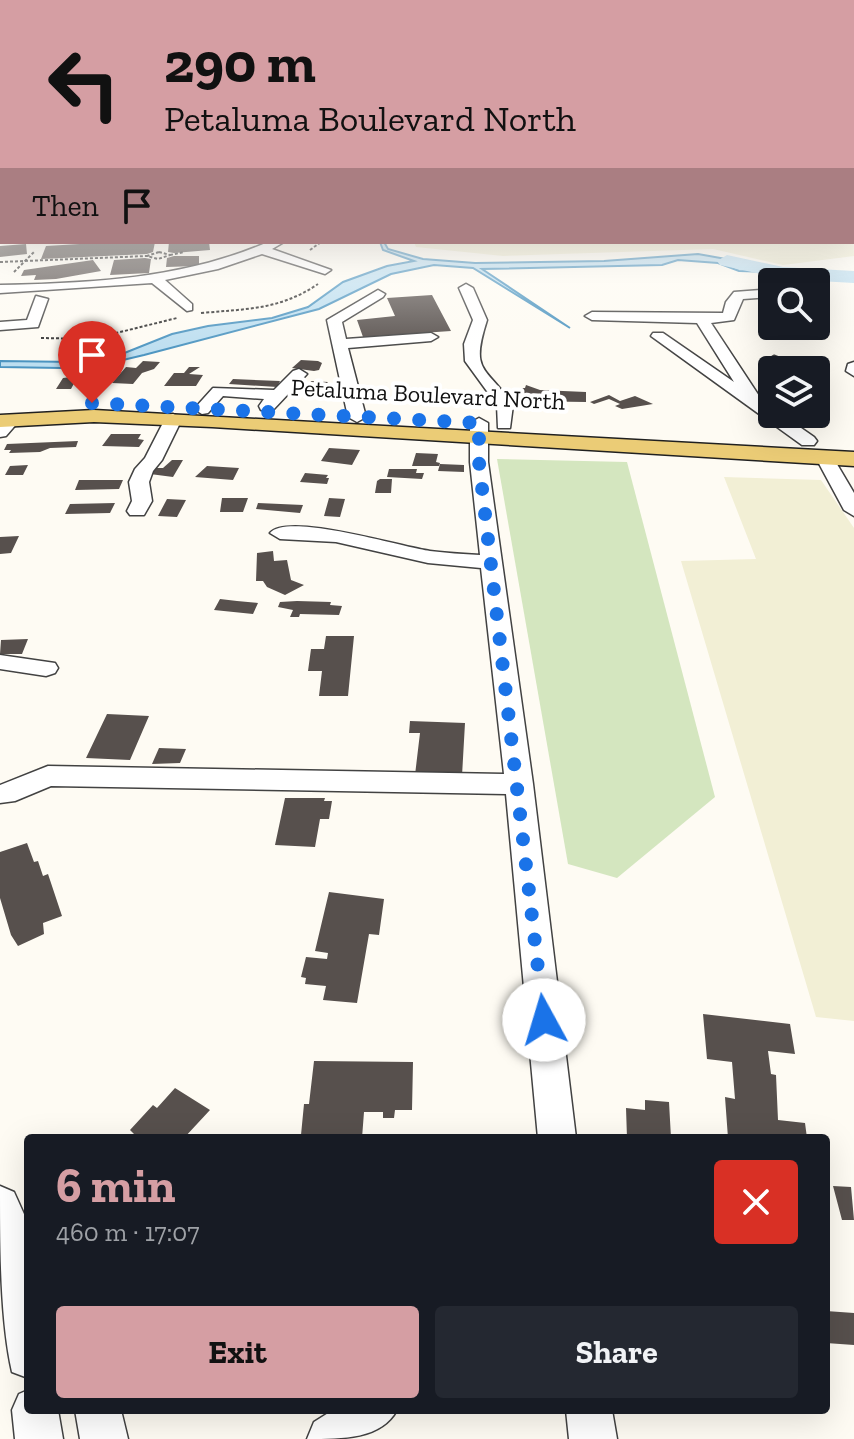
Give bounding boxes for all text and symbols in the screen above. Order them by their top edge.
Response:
text: 290 m [164,29,316,96]
icon: left [32,32,136,136]
text: Petaluma Boulevard North [164,97,576,140]
icon: arrive [115,184,159,228]
text: Then [32,188,99,224]
map controls [758,268,830,428]
button: search [758,268,830,340]
pin [58,321,126,403]
icon: arrive [70,333,114,377]
button: layers [758,356,830,428]
street label: Petaluma Boulevard North [290,372,566,416]
position arrow [502,978,586,1062]
text: 6 min [56,1157,176,1214]
button: close [714,1160,798,1244]
text: 460 m · 17:07 [56,1216,200,1248]
button: Exit [56,1306,419,1398]
button: Share [435,1306,798,1398]

